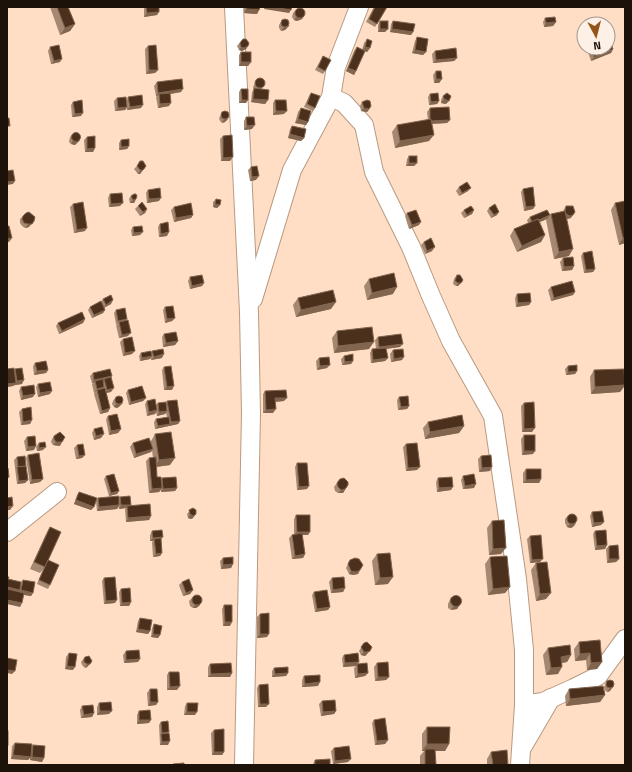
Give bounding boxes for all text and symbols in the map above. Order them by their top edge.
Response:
north arrow [576,16,616,56]
text: N [592,38,602,54]

